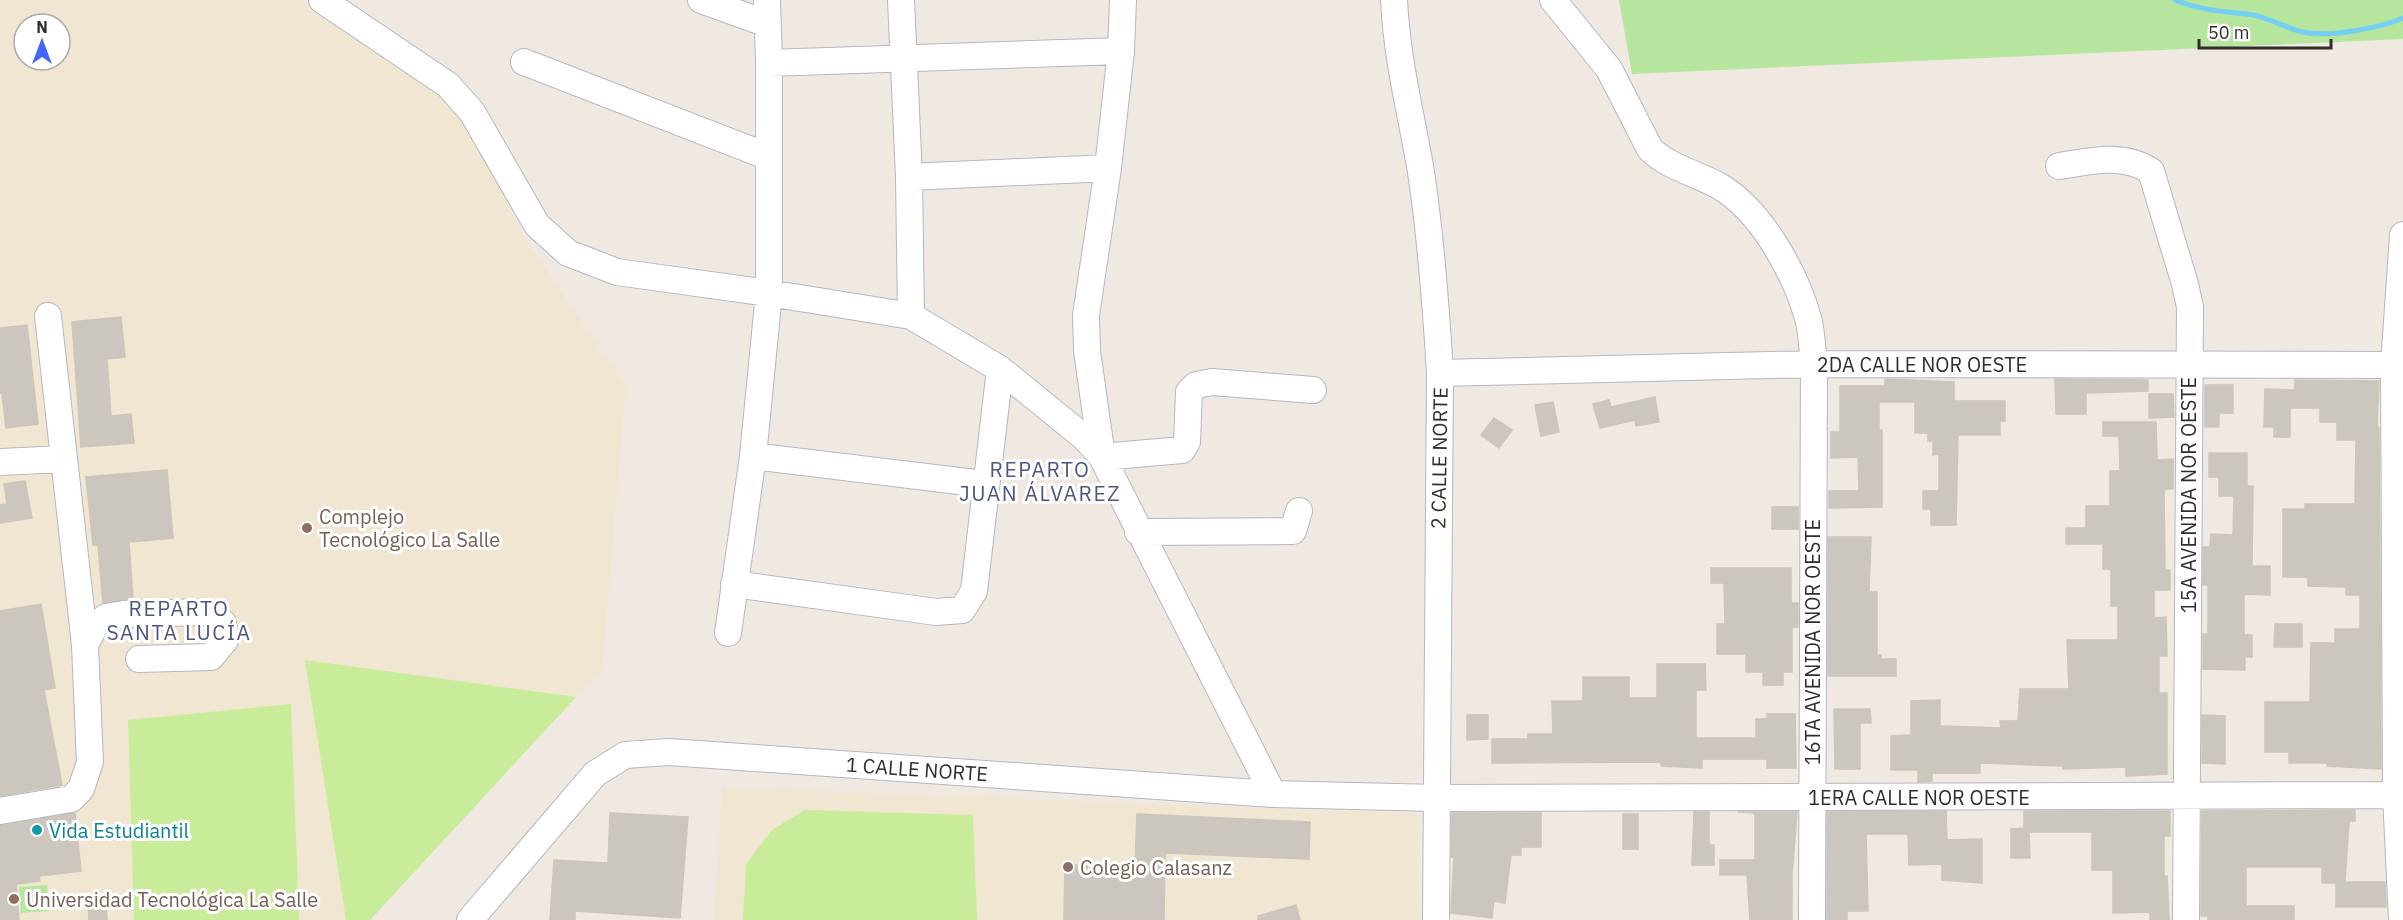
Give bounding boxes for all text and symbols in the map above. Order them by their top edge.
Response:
north arrow [12,12,72,72]
scale bar [2199,12,2331,50]
text: N [36,17,48,37]
text: 50 m [2208,21,2250,44]
street label: 2DA CALLE NOR OESTE [1817,351,2027,378]
street label: 15A AVENIDA NOR OESTE [2175,377,2202,613]
street label: 2 CALLE NORTE [1424,387,1454,529]
district label: REPARTO JUAN ÁLVAREZ [959,455,1121,507]
place label: Complejo Tecnológico La Salle [319,503,500,553]
street label: 16TA AVENIDA NOR OESTE [1799,519,1826,765]
marker: Complejo Tecnológico La Salle [300,521,314,535]
district label: REPARTO SANTA LUCÍA [106,594,252,646]
street label: 1 CALLE NORTE [845,751,989,787]
street label: 1ERA CALLE NOR OESTE [1808,784,2030,811]
place label: Vida Estudiantil [49,817,189,844]
marker: Vida Estudiantil [30,823,44,837]
place label: Colegio Calasanz [1080,854,1232,881]
marker: Colegio Calasanz [1061,860,1075,874]
place label: Universidad Tecnológica La Salle [26,886,318,913]
marker: Universidad Tecnológica La Salle [7,892,21,906]

